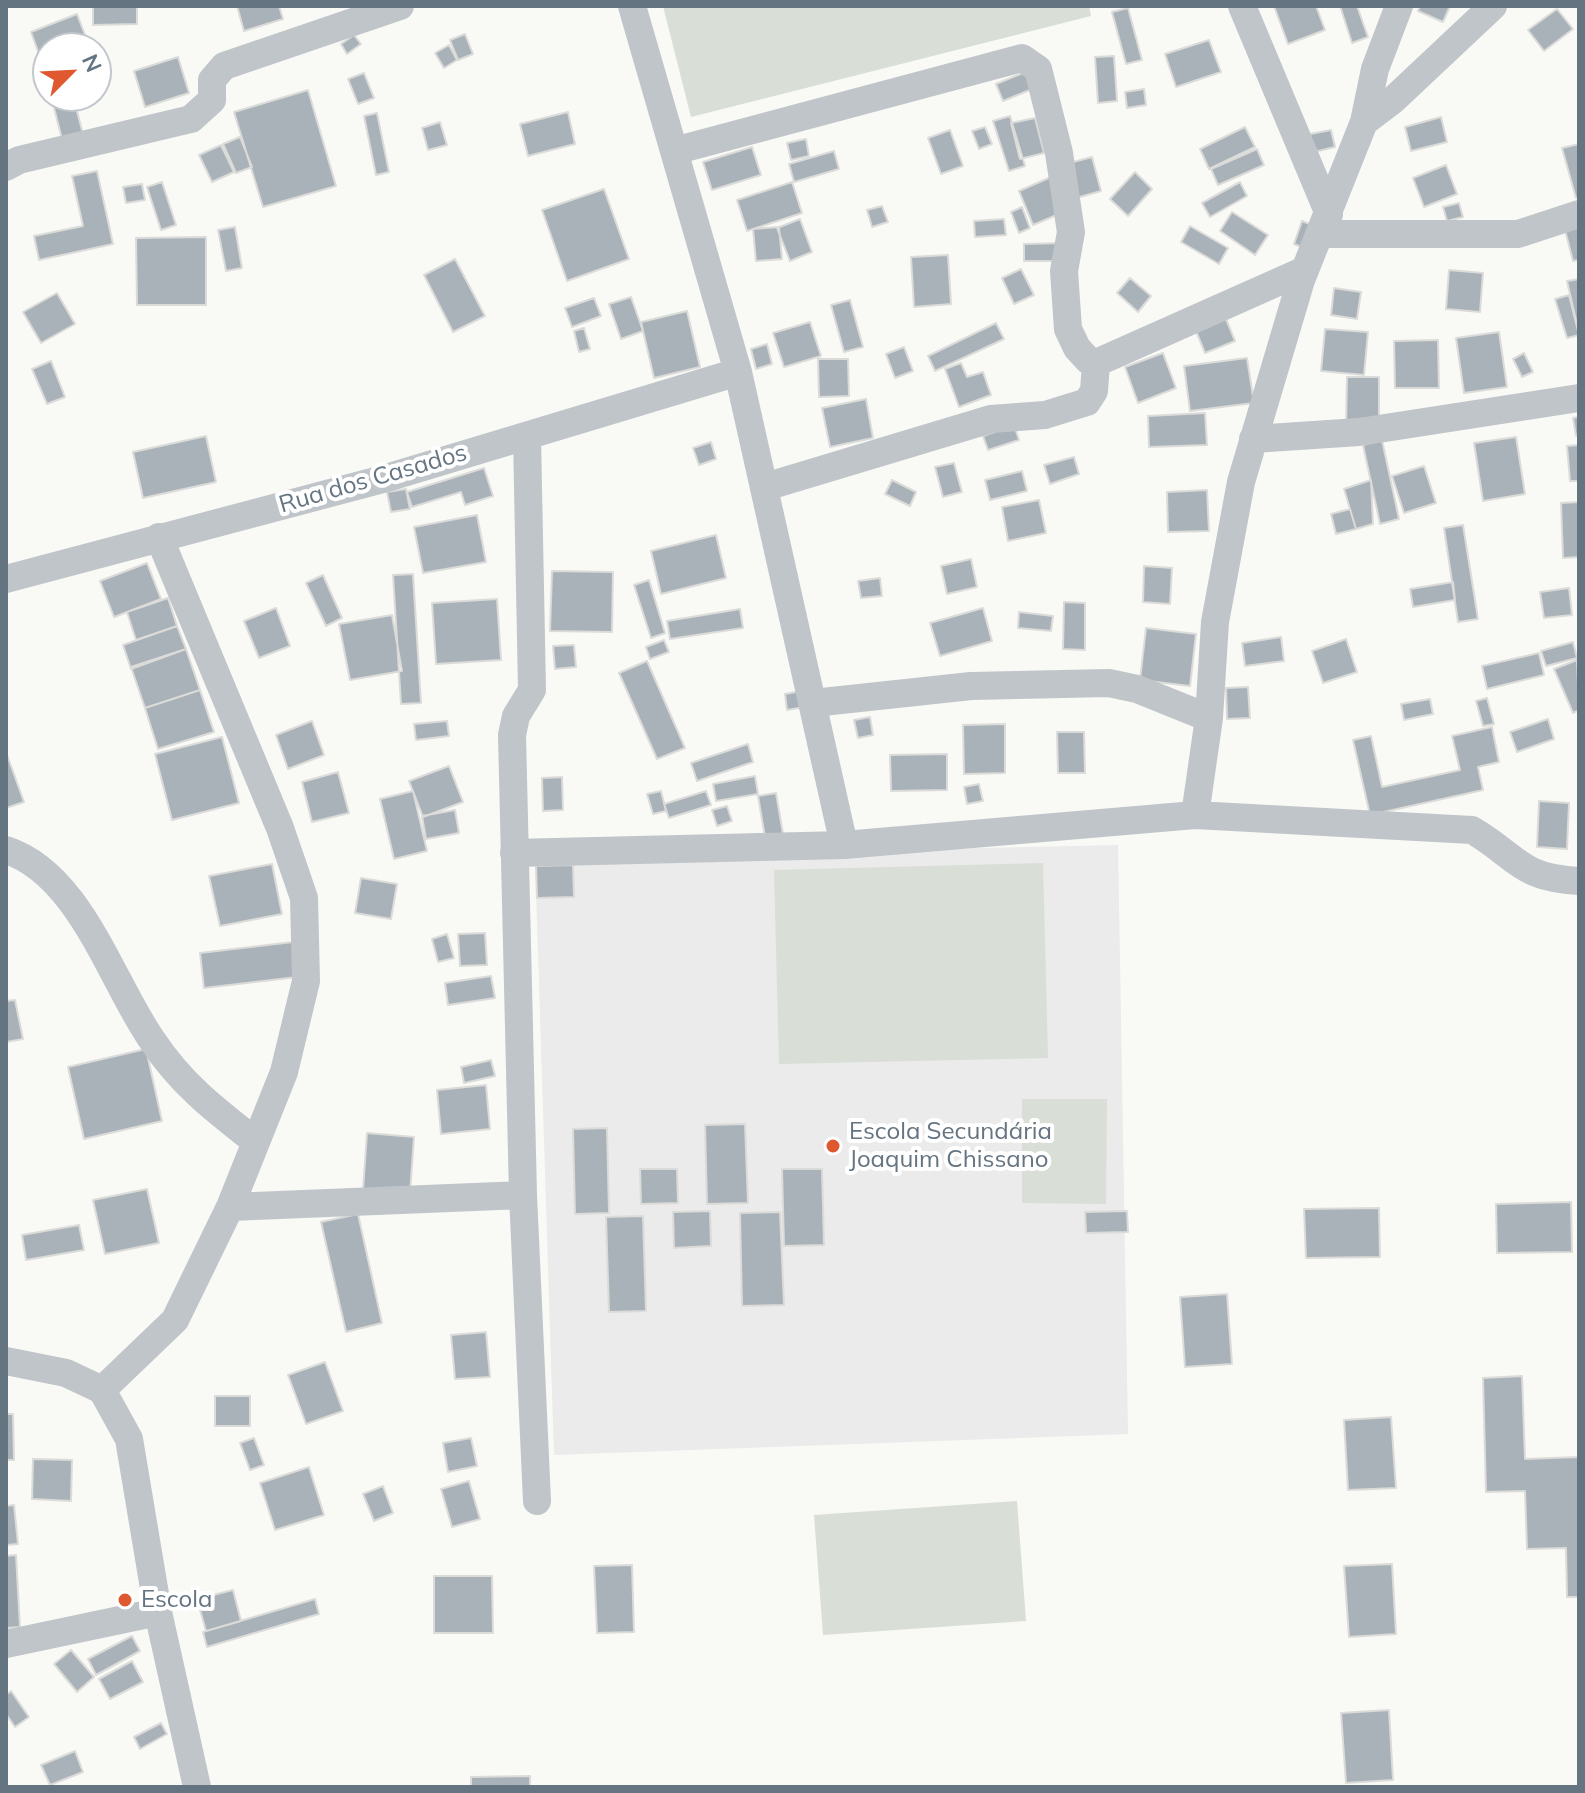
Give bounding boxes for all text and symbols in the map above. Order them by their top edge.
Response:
north arrow [32,32,112,112]
text: N [76,50,108,76]
street label: Rua dos Casados [276,438,470,520]
place label: Escola Secundária Joaquim Chissano [849,1118,1052,1174]
marker: Escola Secundária Joaquim Chissano [824,1137,842,1155]
place label: Escola [141,1586,212,1614]
marker: Escola [116,1591,134,1609]

